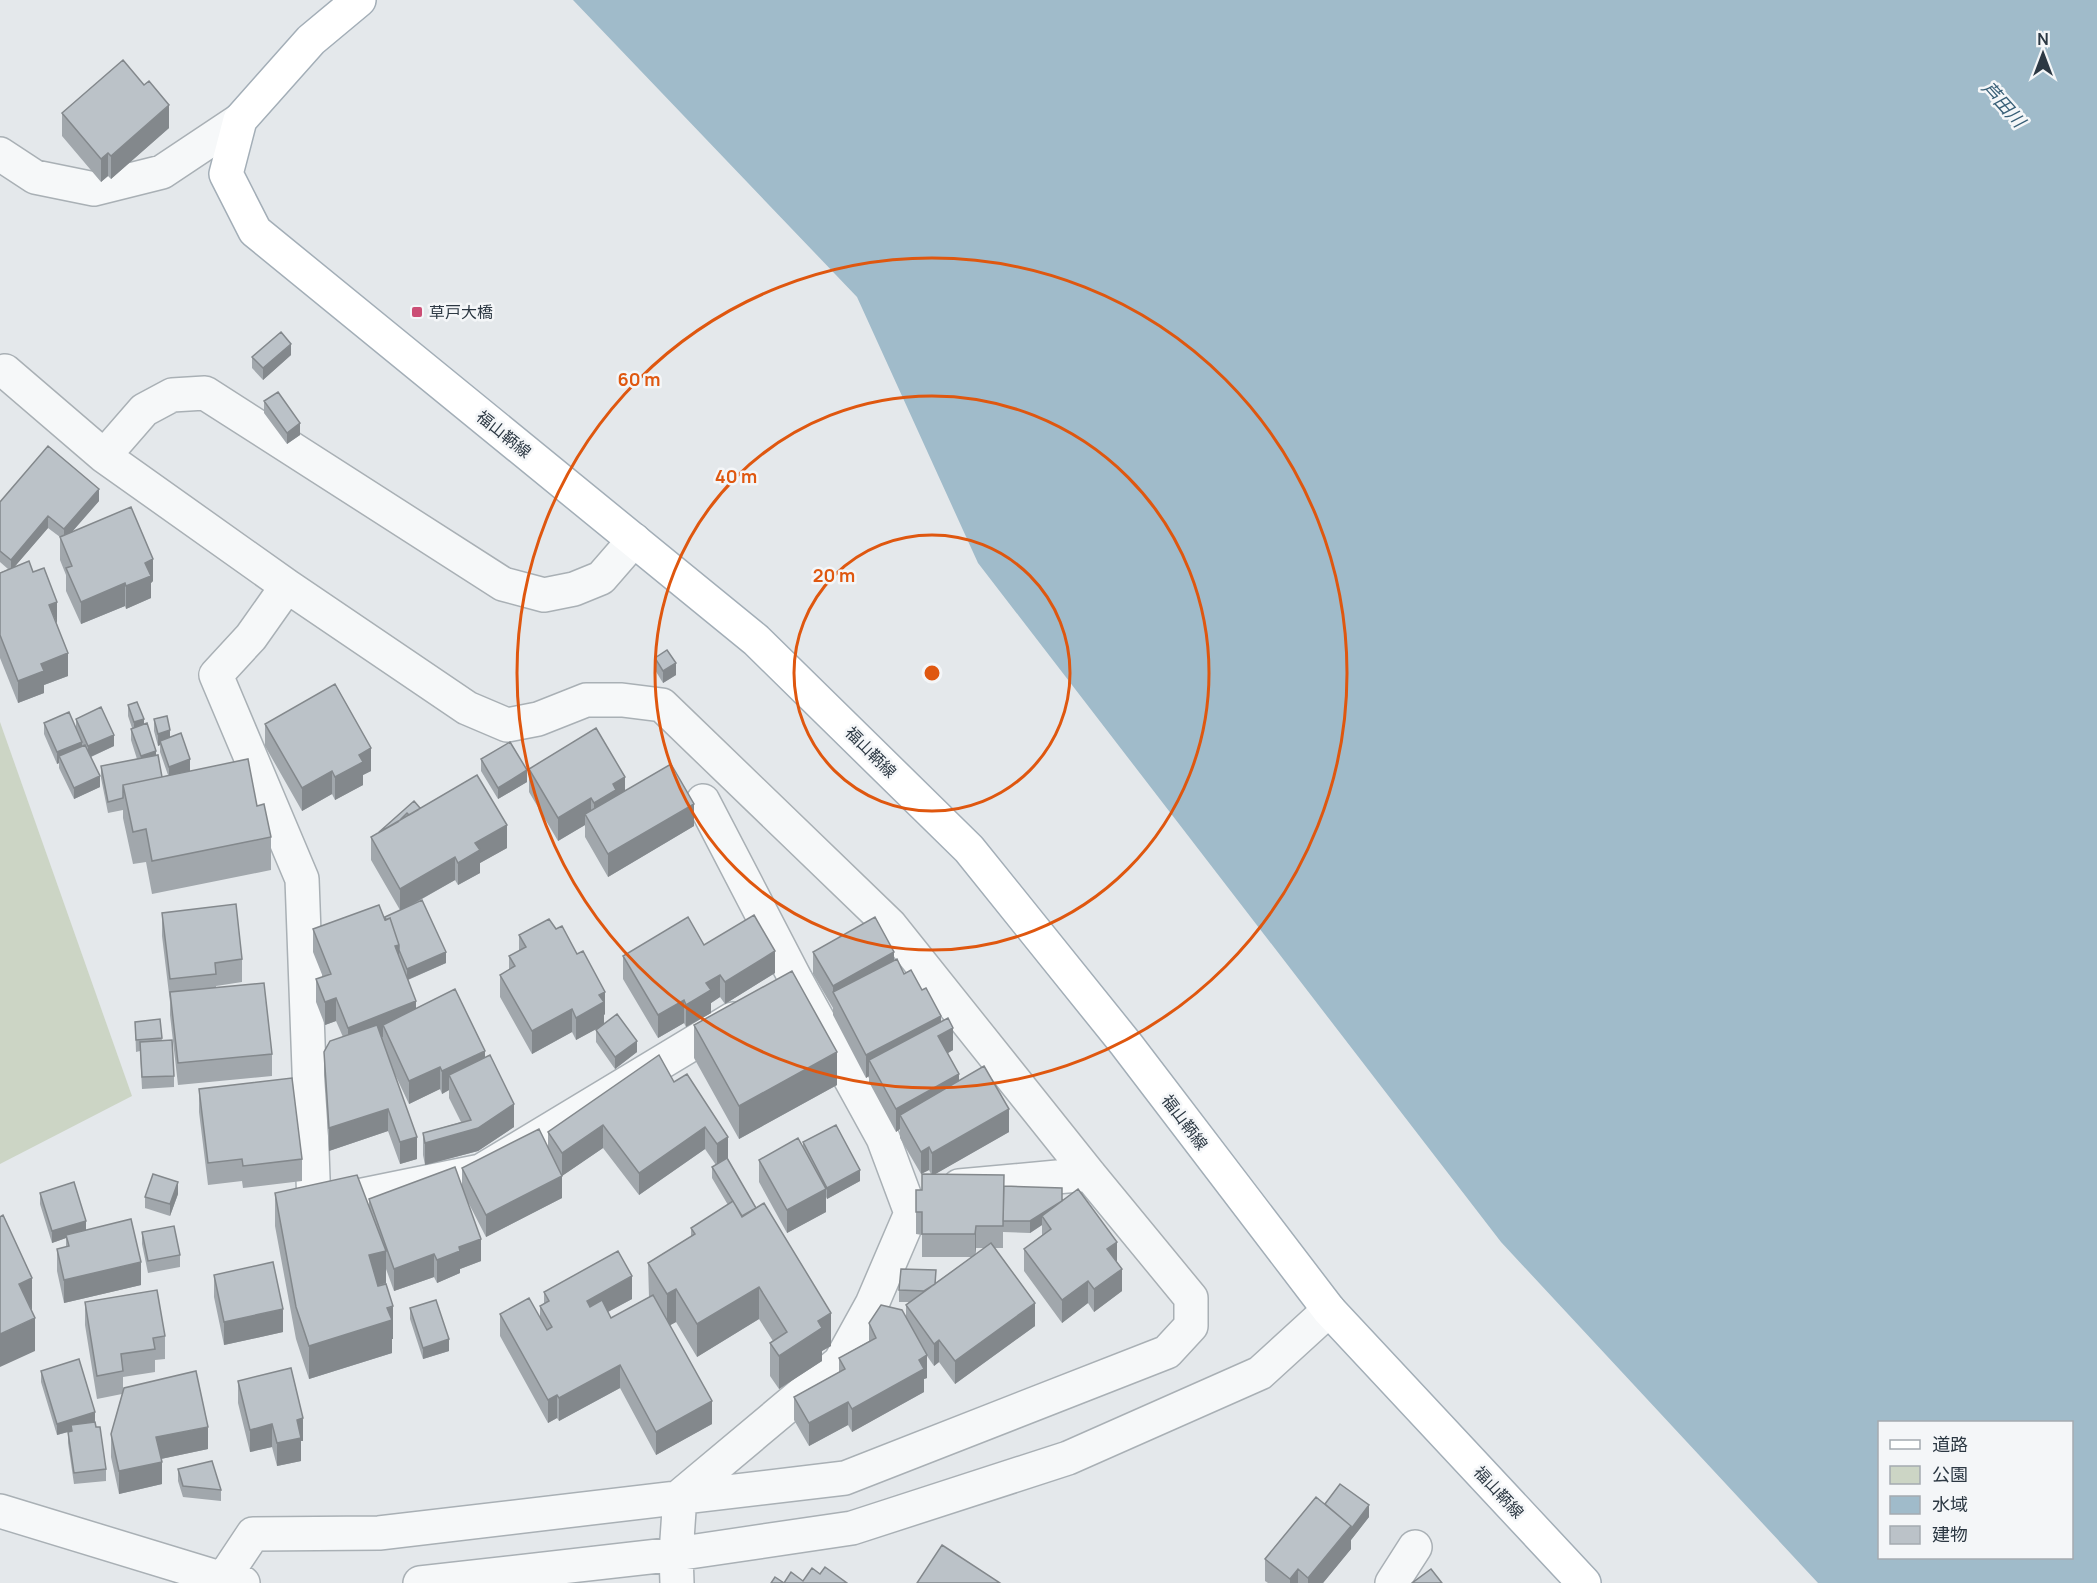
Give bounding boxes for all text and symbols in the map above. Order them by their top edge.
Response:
north arrow [2013,24,2073,84]
text: N [2037,28,2049,50]
water label: 芦田川 [1977,76,2032,134]
place label: 草戸大橋 [429,301,493,323]
marker: 草戸大橋 [410,305,424,319]
text: 60 m [618,367,660,391]
street label: 福山鞆線 [472,405,536,463]
text: 40 m [715,464,757,488]
text: 20 m [813,563,855,587]
centre of rings [922,663,942,683]
street label: 福山鞆線 [841,722,901,782]
street label: 福山鞆線 [1157,1090,1213,1154]
legend [1878,1421,2073,1559]
text: 道路 [1932,1432,1968,1456]
street label: 福山鞆線 [1469,1461,1529,1523]
text: 公園 [1932,1462,1968,1486]
text: 水域 [1932,1492,1968,1516]
text: 建物 [1932,1522,1968,1546]

